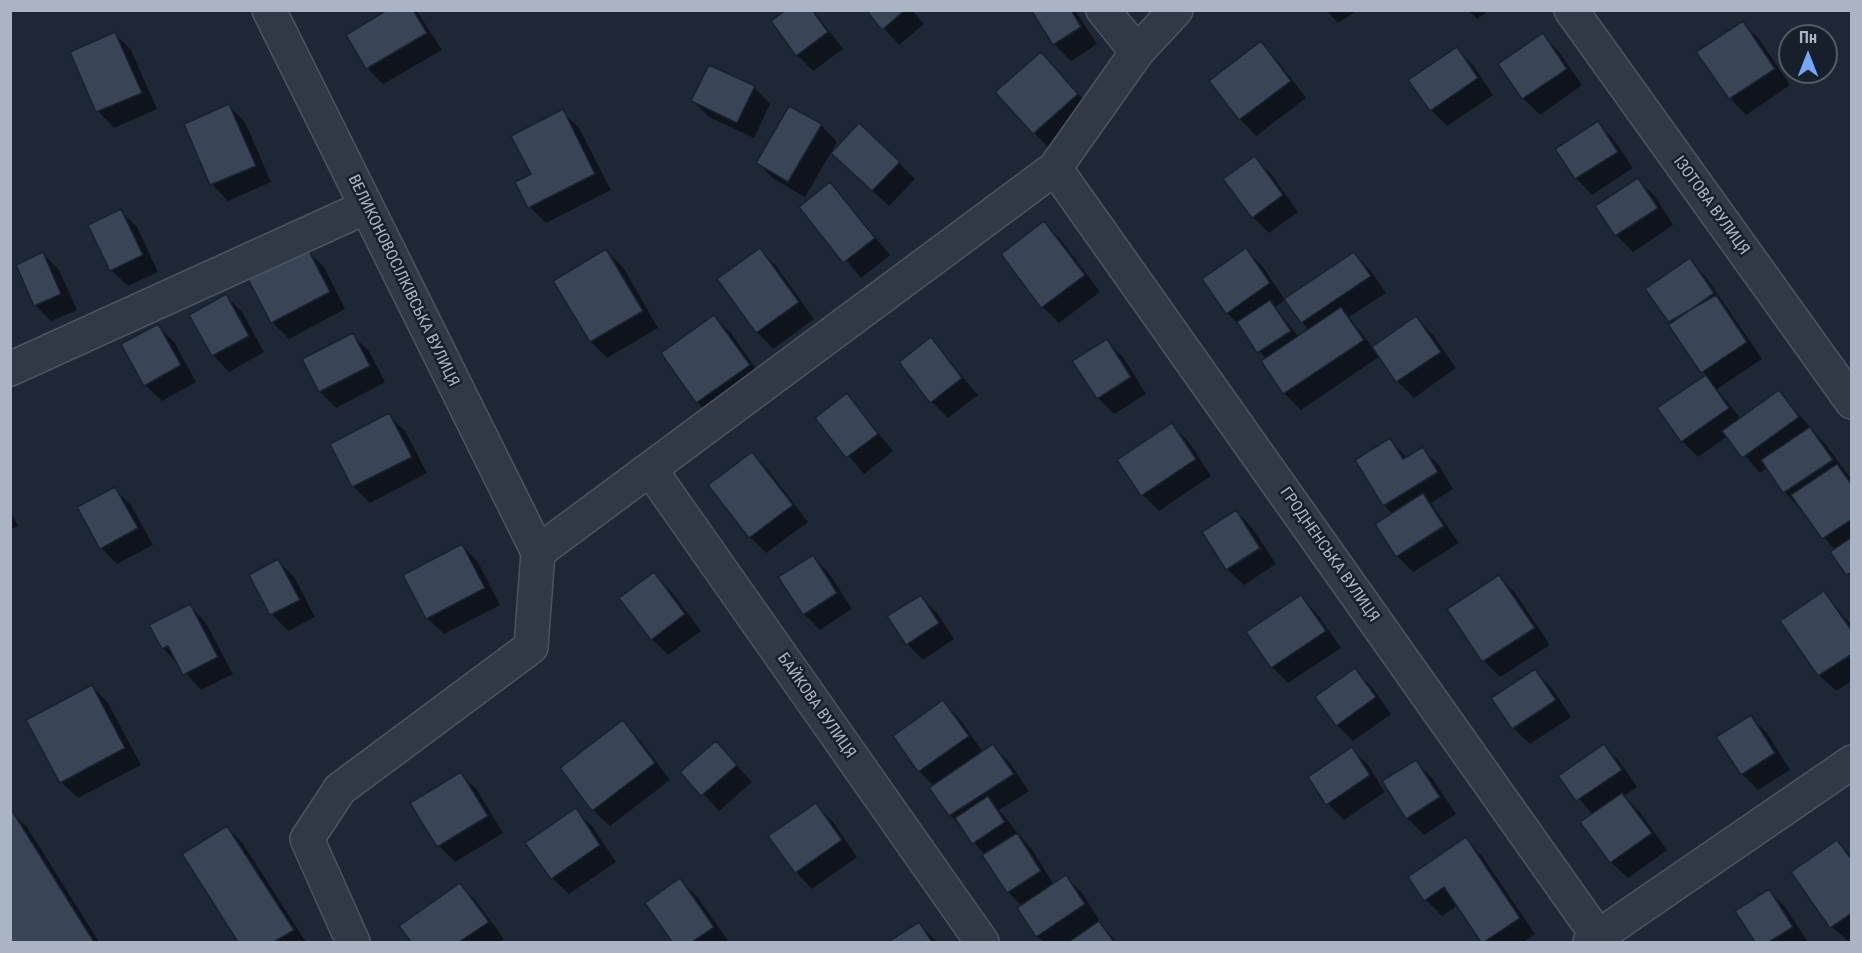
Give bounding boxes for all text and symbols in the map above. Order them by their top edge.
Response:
north arrow [1778,24,1838,84]
text: Пн [1799,28,1817,47]
street label: ІЗОТОВА ВУЛИЦЯ [1669,153,1753,259]
street label: ВЕЛИКОНОВОСІЛКІВСЬКА ВУЛИЦЯ [343,172,463,390]
street label: ГРОДНЕНСЬКА ВУЛИЦЯ [1275,484,1383,626]
street label: БАЙКОВА ВУЛИЦЯ [773,650,859,762]

